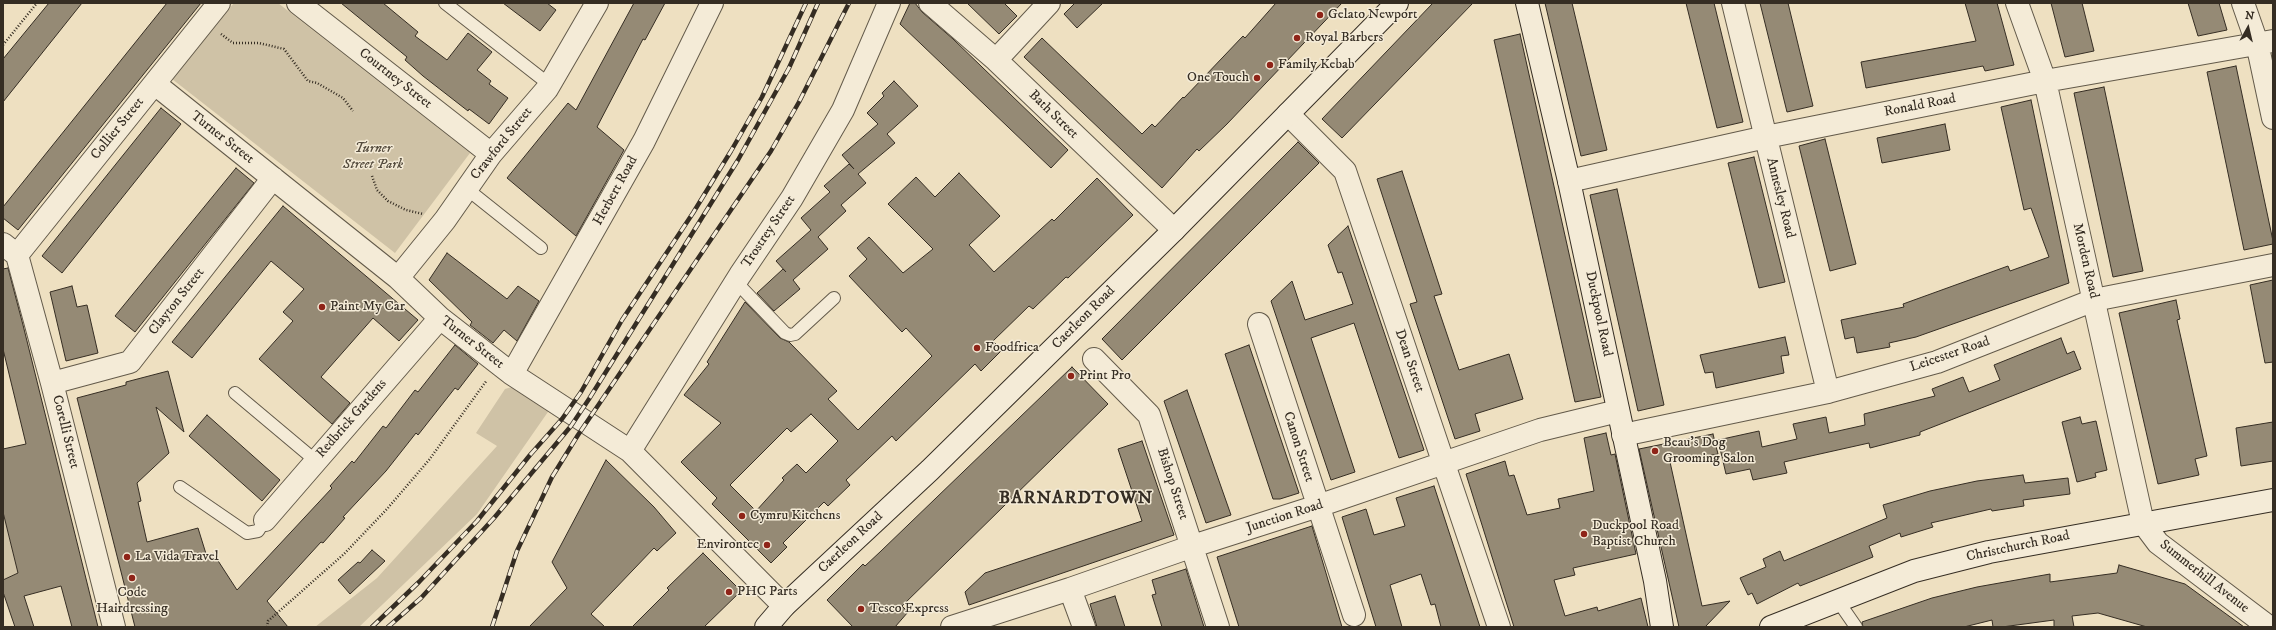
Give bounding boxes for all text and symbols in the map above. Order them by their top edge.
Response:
place label: Gelato Newport [1328,7,1417,23]
north arrow [2228,8,2268,48]
text: N [2244,9,2255,24]
marker: Gelato Newport [1315,10,1325,20]
place label: Royal Barbers [1305,30,1383,46]
marker: Royal Barbers [1292,33,1302,43]
street label: Courtney Street [355,45,435,113]
place label: Family Kebab [1278,57,1354,73]
marker: Family Kebab [1265,60,1275,70]
place label: One Touch [1187,70,1249,86]
marker: One Touch [1252,73,1262,83]
street label: Bath Street [1025,87,1081,143]
street label: Ronald Road [1883,91,1957,121]
street label: Collier Street [88,94,148,164]
street label: Crawford Street [468,104,536,184]
street label: Turner Street [187,108,257,168]
park label: Turner Street Park [343,141,403,174]
street label: Herbert Road [590,153,642,229]
street label: Annesley Road [1762,156,1798,240]
street label: Trostrey Street [739,192,799,272]
street label: Morden Road [2068,222,2102,300]
street label: Clayton Street [146,265,208,339]
street label: Duckpool Road [1581,270,1615,358]
street label: Caerleon Road [1049,283,1119,353]
place label: Paint My Car [330,299,405,315]
marker: Paint My Car [317,302,327,312]
street label: Turner Street [437,313,507,373]
street label: Dean Street [1390,327,1428,395]
street label: Leicester Road [1908,333,1992,377]
place label: Foodfrica [985,340,1039,356]
marker: Foodfrica [972,343,982,353]
place label: Print Pro [1079,368,1131,384]
marker: Print Pro [1066,371,1076,381]
street label: Redbrick Gardens [313,376,391,462]
street label: Corelli Street [48,393,82,471]
street label: Canon Street [1279,410,1317,484]
place label: Beau’s Dog Grooming Salon [1663,435,1754,468]
street label: Bishop Street [1153,446,1191,522]
marker: Beau’s Dog Grooming Salon [1650,446,1660,456]
district label: BARNARDTOWN [999,488,1153,510]
street label: Junction Road [1245,497,1325,537]
place label: Cymru Kitchens [750,508,840,524]
street label: Caerleon Road [815,509,887,577]
marker: Cymru Kitchens [737,511,747,521]
place label: Duckpool Road Baptist Church [1592,518,1679,550]
street label: Christchurch Road [1965,528,2071,566]
marker: Duckpool Road Baptist Church [1579,529,1589,539]
place label: Environtec [696,537,759,553]
street label: Summerhill Avenue [2156,537,2252,617]
marker: Environtec [762,540,772,550]
place label: La Vida Travel [135,549,219,565]
marker: La Vida Travel [122,552,132,562]
marker: Code Hairdressing [127,573,137,583]
place label: PHC Parts [737,584,797,600]
place label: Code Hairdressing [96,585,168,618]
marker: PHC Parts [724,587,734,597]
place label: Tesco Express [869,601,949,617]
marker: Tesco Express [856,604,866,614]

